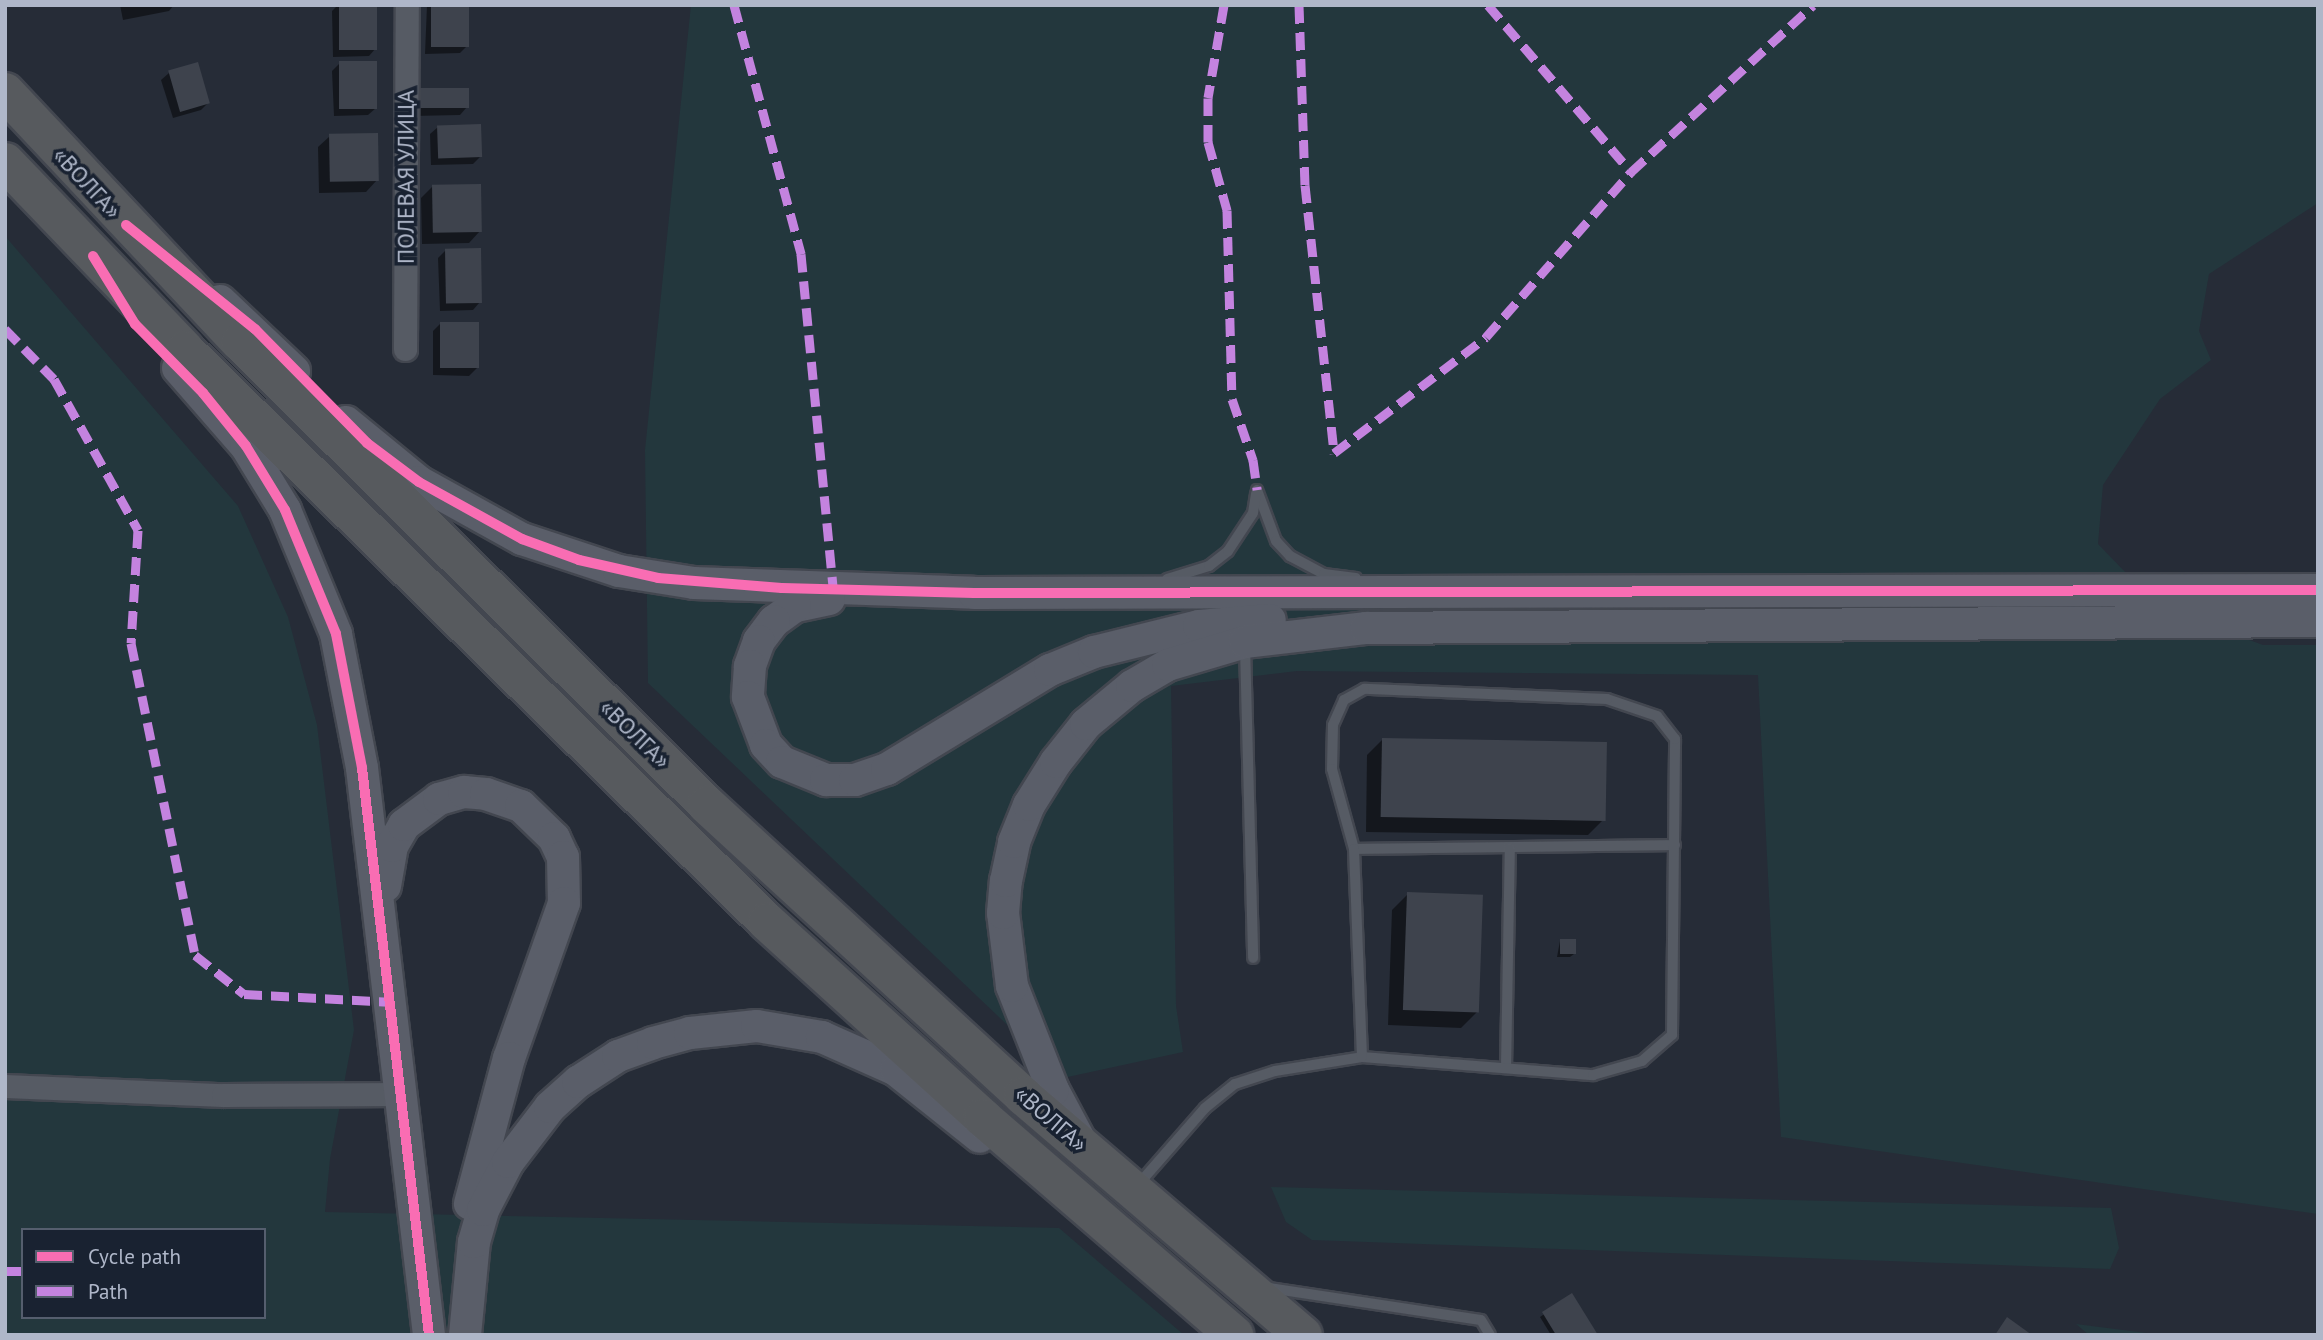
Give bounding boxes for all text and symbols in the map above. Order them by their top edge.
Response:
street label: ПОЛЕВАЯ УЛИЦА [392,90,420,264]
street label: «ВОЛГА» [47,142,127,224]
street label: «ВОЛГА» [594,694,676,774]
street label: «ВОЛГА» [1009,1080,1093,1158]
legend [21,1228,266,1319]
text: Cycle path [88,1243,181,1270]
text: Path [88,1278,128,1305]

